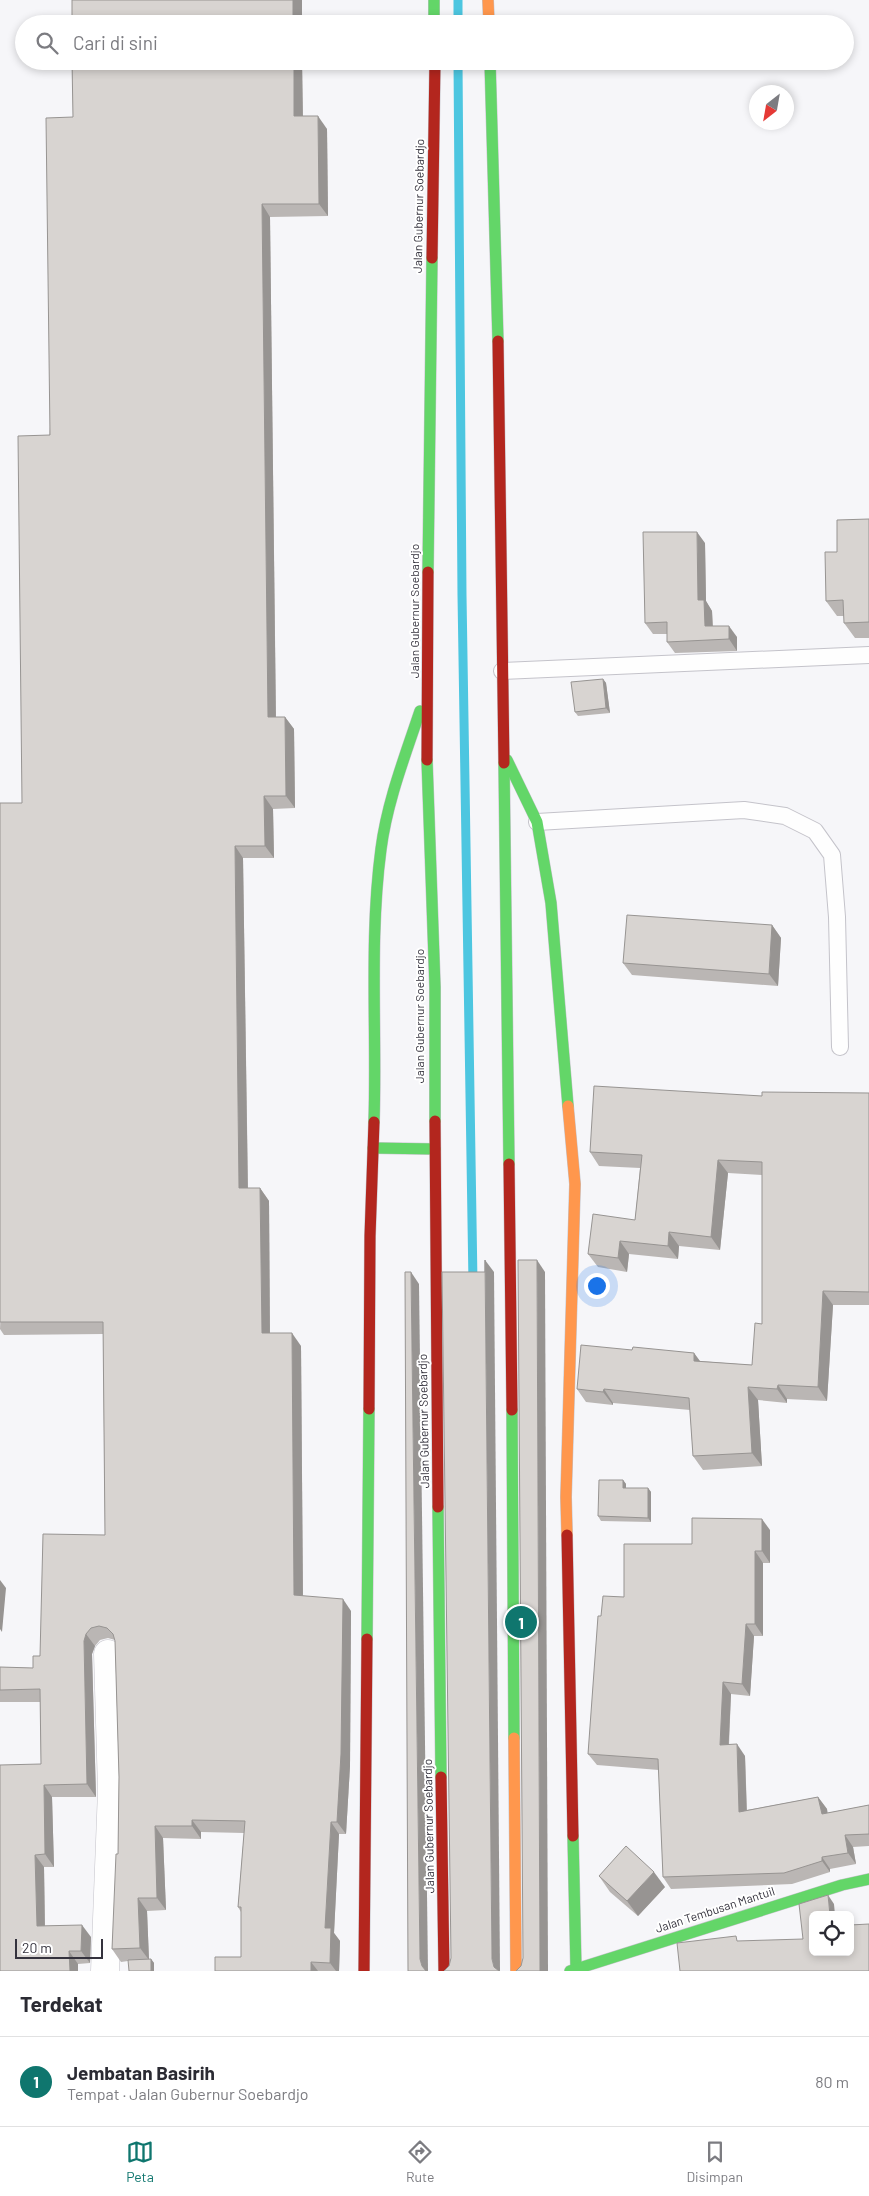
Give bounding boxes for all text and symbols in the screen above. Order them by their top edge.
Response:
search box [15,15,854,70]
icon: search [33,29,61,57]
text: Cari di sini [73,31,158,54]
north arrow [749,85,794,130]
street label: Jalan Gubernur Soebardjo [410,139,426,273]
street label: Jalan Gubernur Soebardjo [407,544,421,678]
street label: Jalan Gubernur Soebardjo [412,949,426,1083]
your location [584,1273,610,1299]
street label: Jalan Gubernur Soebardjo [415,1354,431,1488]
pin: 1 [505,1603,537,1641]
street label: Jalan Gubernur Soebardjo [420,1759,436,1893]
street label: Jalan Tembusan Mantuil [653,1883,776,1935]
map controls [809,1911,854,1956]
button: locate [809,1911,854,1956]
scale bar [15,1936,102,1959]
text: 20 m [22,1939,52,1956]
text: Terdekat [20,1991,103,2016]
text: Jembatan Basirih [67,2061,215,2084]
text: 1 [33,2072,39,2091]
text: 80 m [815,2072,849,2091]
text: Tempat · Jalan Gubernur Soebardjo [67,2084,309,2103]
tab: Peta [126,2138,154,2185]
tab: Rute [406,2138,434,2185]
tab: Disimpan [686,2138,743,2185]

